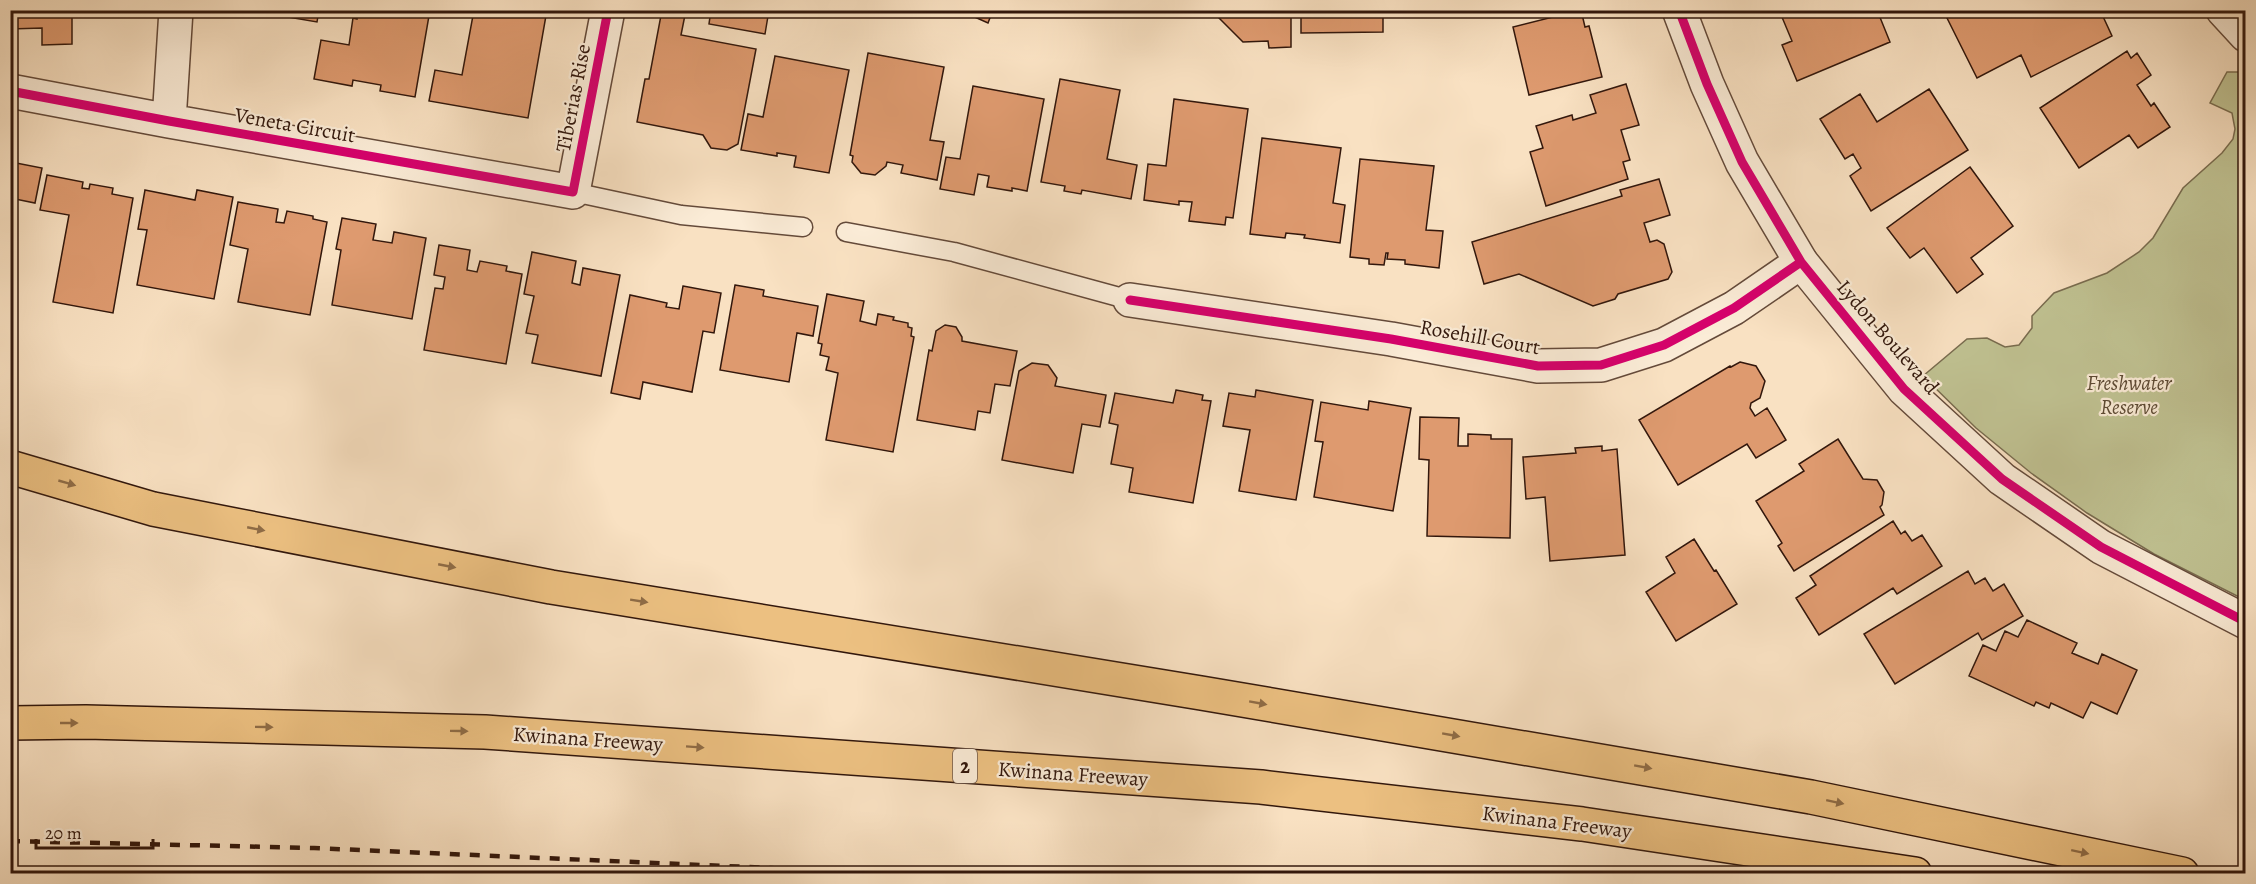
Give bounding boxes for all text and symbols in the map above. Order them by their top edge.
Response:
street label: Tiberias Rise [549,42,597,154]
street label: Veneta Circuit [231,100,358,149]
street label: Lydon Boulevard [1830,274,1946,401]
street label: Rosehill Court [1418,313,1542,361]
park label: Freshwater Reserve [2087,369,2172,421]
one-way arrow [58,479,76,488]
one-way arrow [247,525,266,534]
one-way arrow [438,562,457,571]
one-way arrow [630,597,649,606]
one-way arrow [1249,698,1268,707]
one-way arrow [59,718,78,728]
street label: Kwinana Freeway [512,720,665,758]
one-way arrow [254,722,273,731]
one-way arrow [449,726,468,736]
one-way arrow [1441,730,1460,739]
one-way arrow [686,742,705,751]
road number: 2 [953,749,977,783]
street label: Kwinana Freeway [997,755,1150,793]
one-way arrow [1634,763,1653,772]
one-way arrow [1826,797,1844,807]
street label: Kwinana Freeway [1481,799,1634,845]
scale bar [36,812,153,850]
text: 20 m [45,821,82,845]
one-way arrow [2071,848,2090,857]

